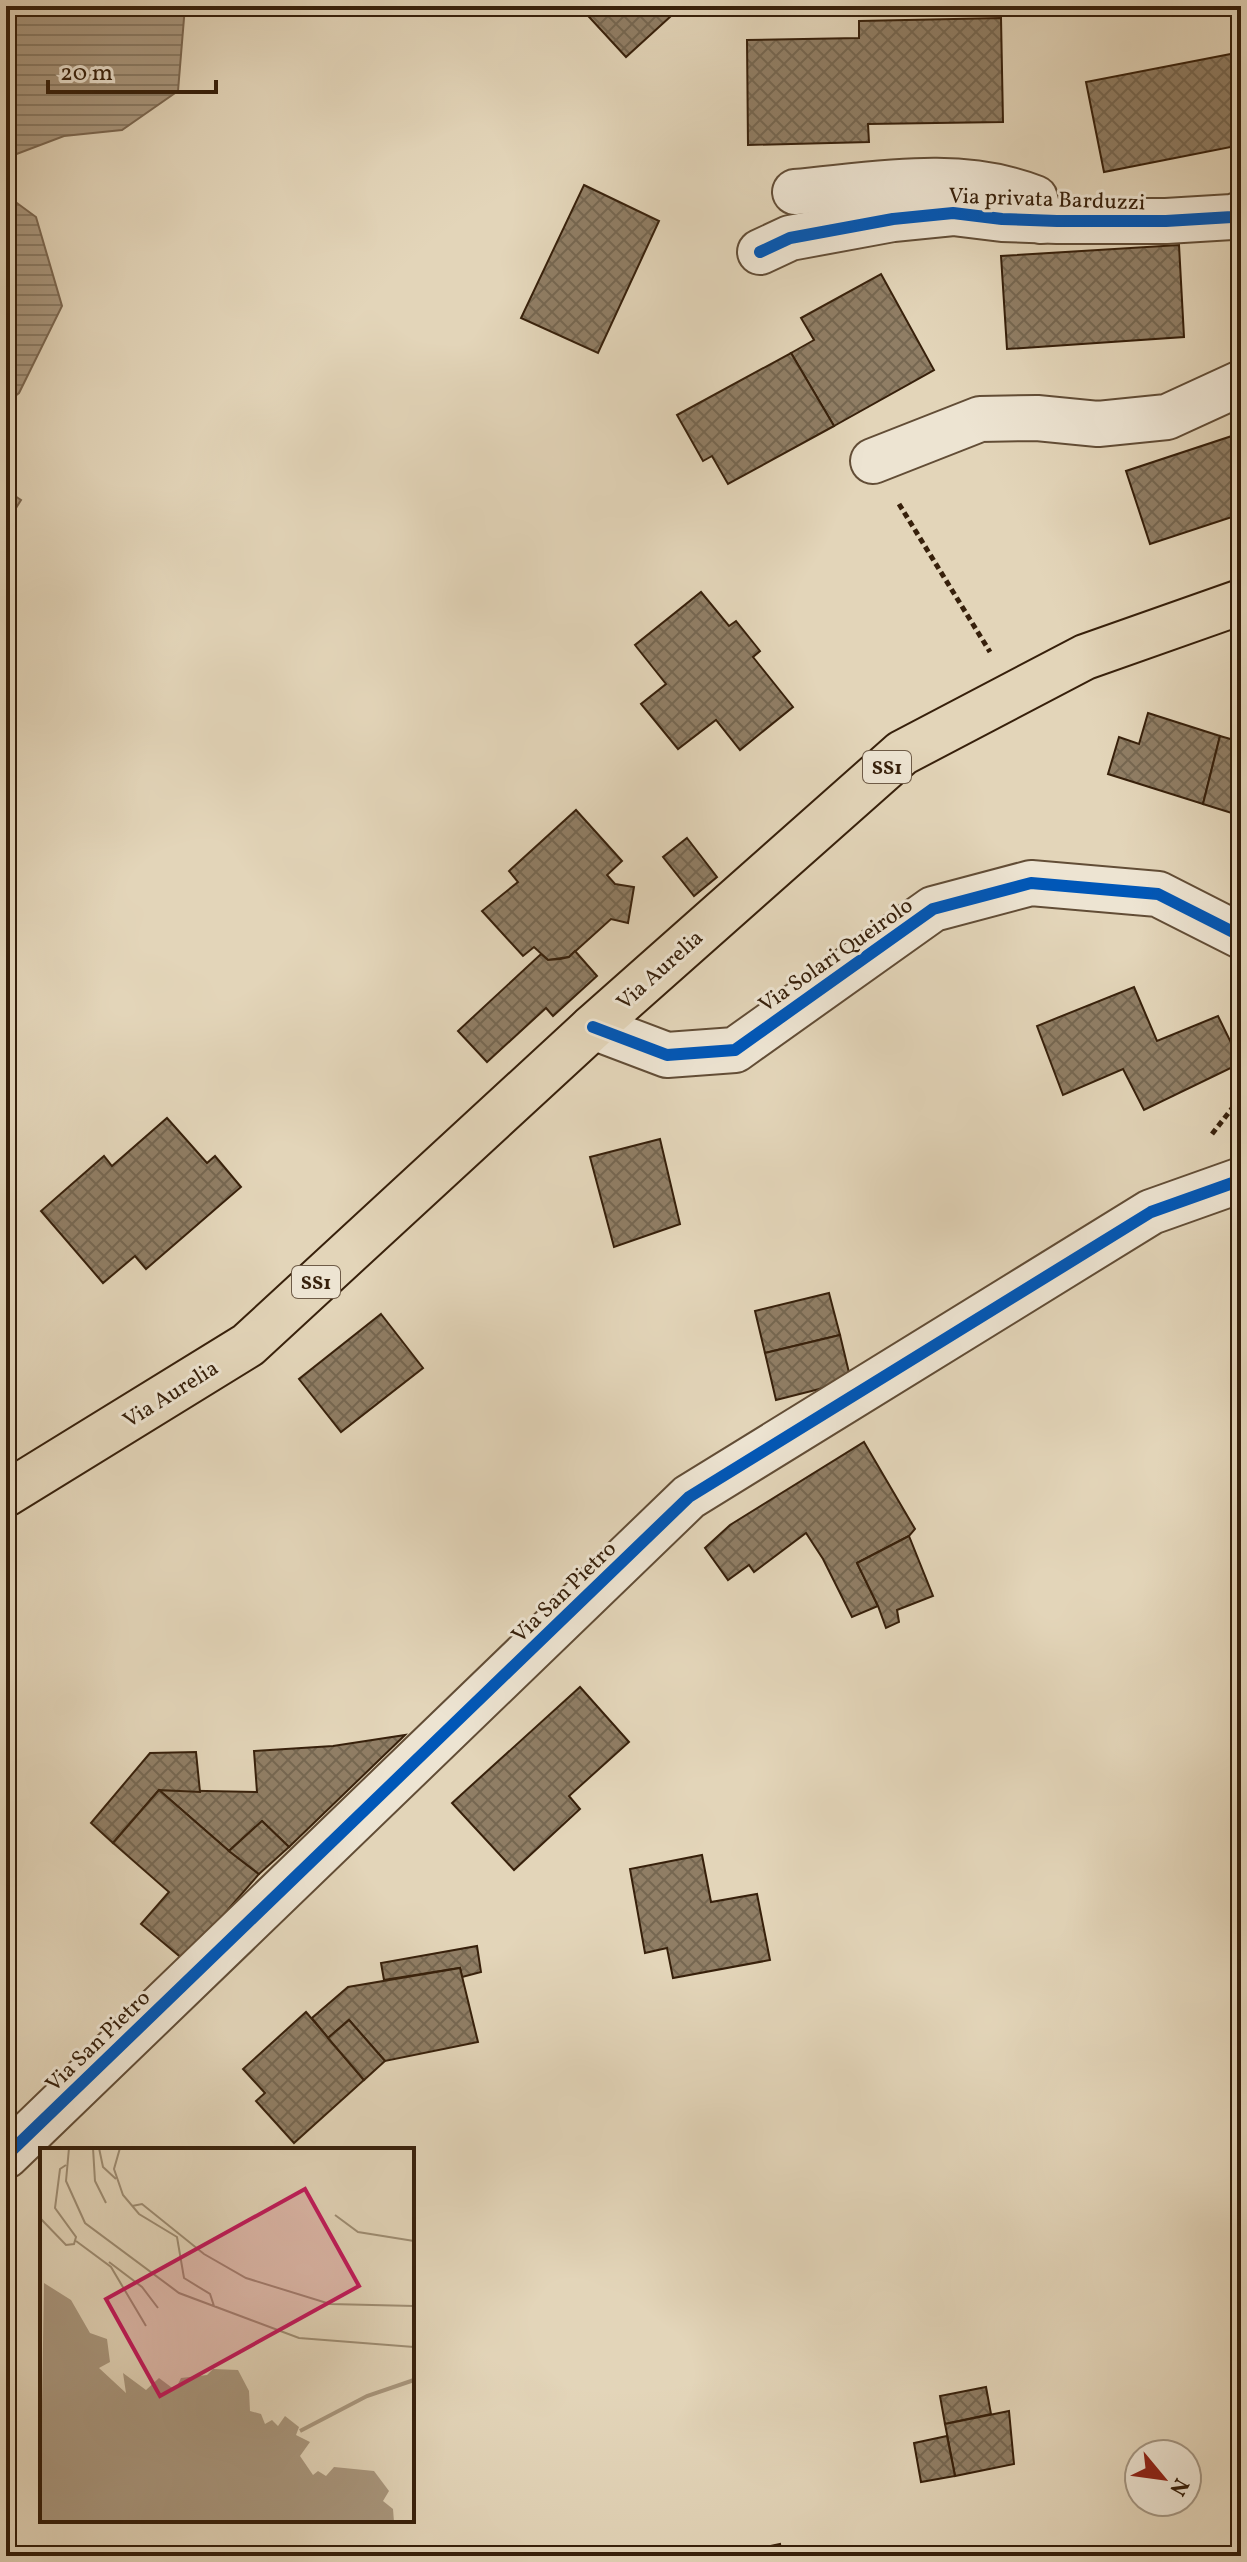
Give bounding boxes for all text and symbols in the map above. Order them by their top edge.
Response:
scale bar [48,44,216,94]
text: 20 m [60,57,113,91]
street label: Via privata Barduzzi [948,182,1146,219]
road number: SS1 [863,751,911,783]
street label: Via Solari Queirolo [753,891,920,1021]
street label: Via Aurelia [610,923,711,1018]
road number: SS1 [292,1266,340,1298]
street label: Via Aurelia [118,1354,225,1437]
street label: Via San Pietro [505,1535,624,1651]
street label: Via San Pietro [39,1984,158,2100]
inset map [40,2148,414,2522]
north arrow [1123,2438,1203,2518]
text: N [1161,2472,1196,2501]

